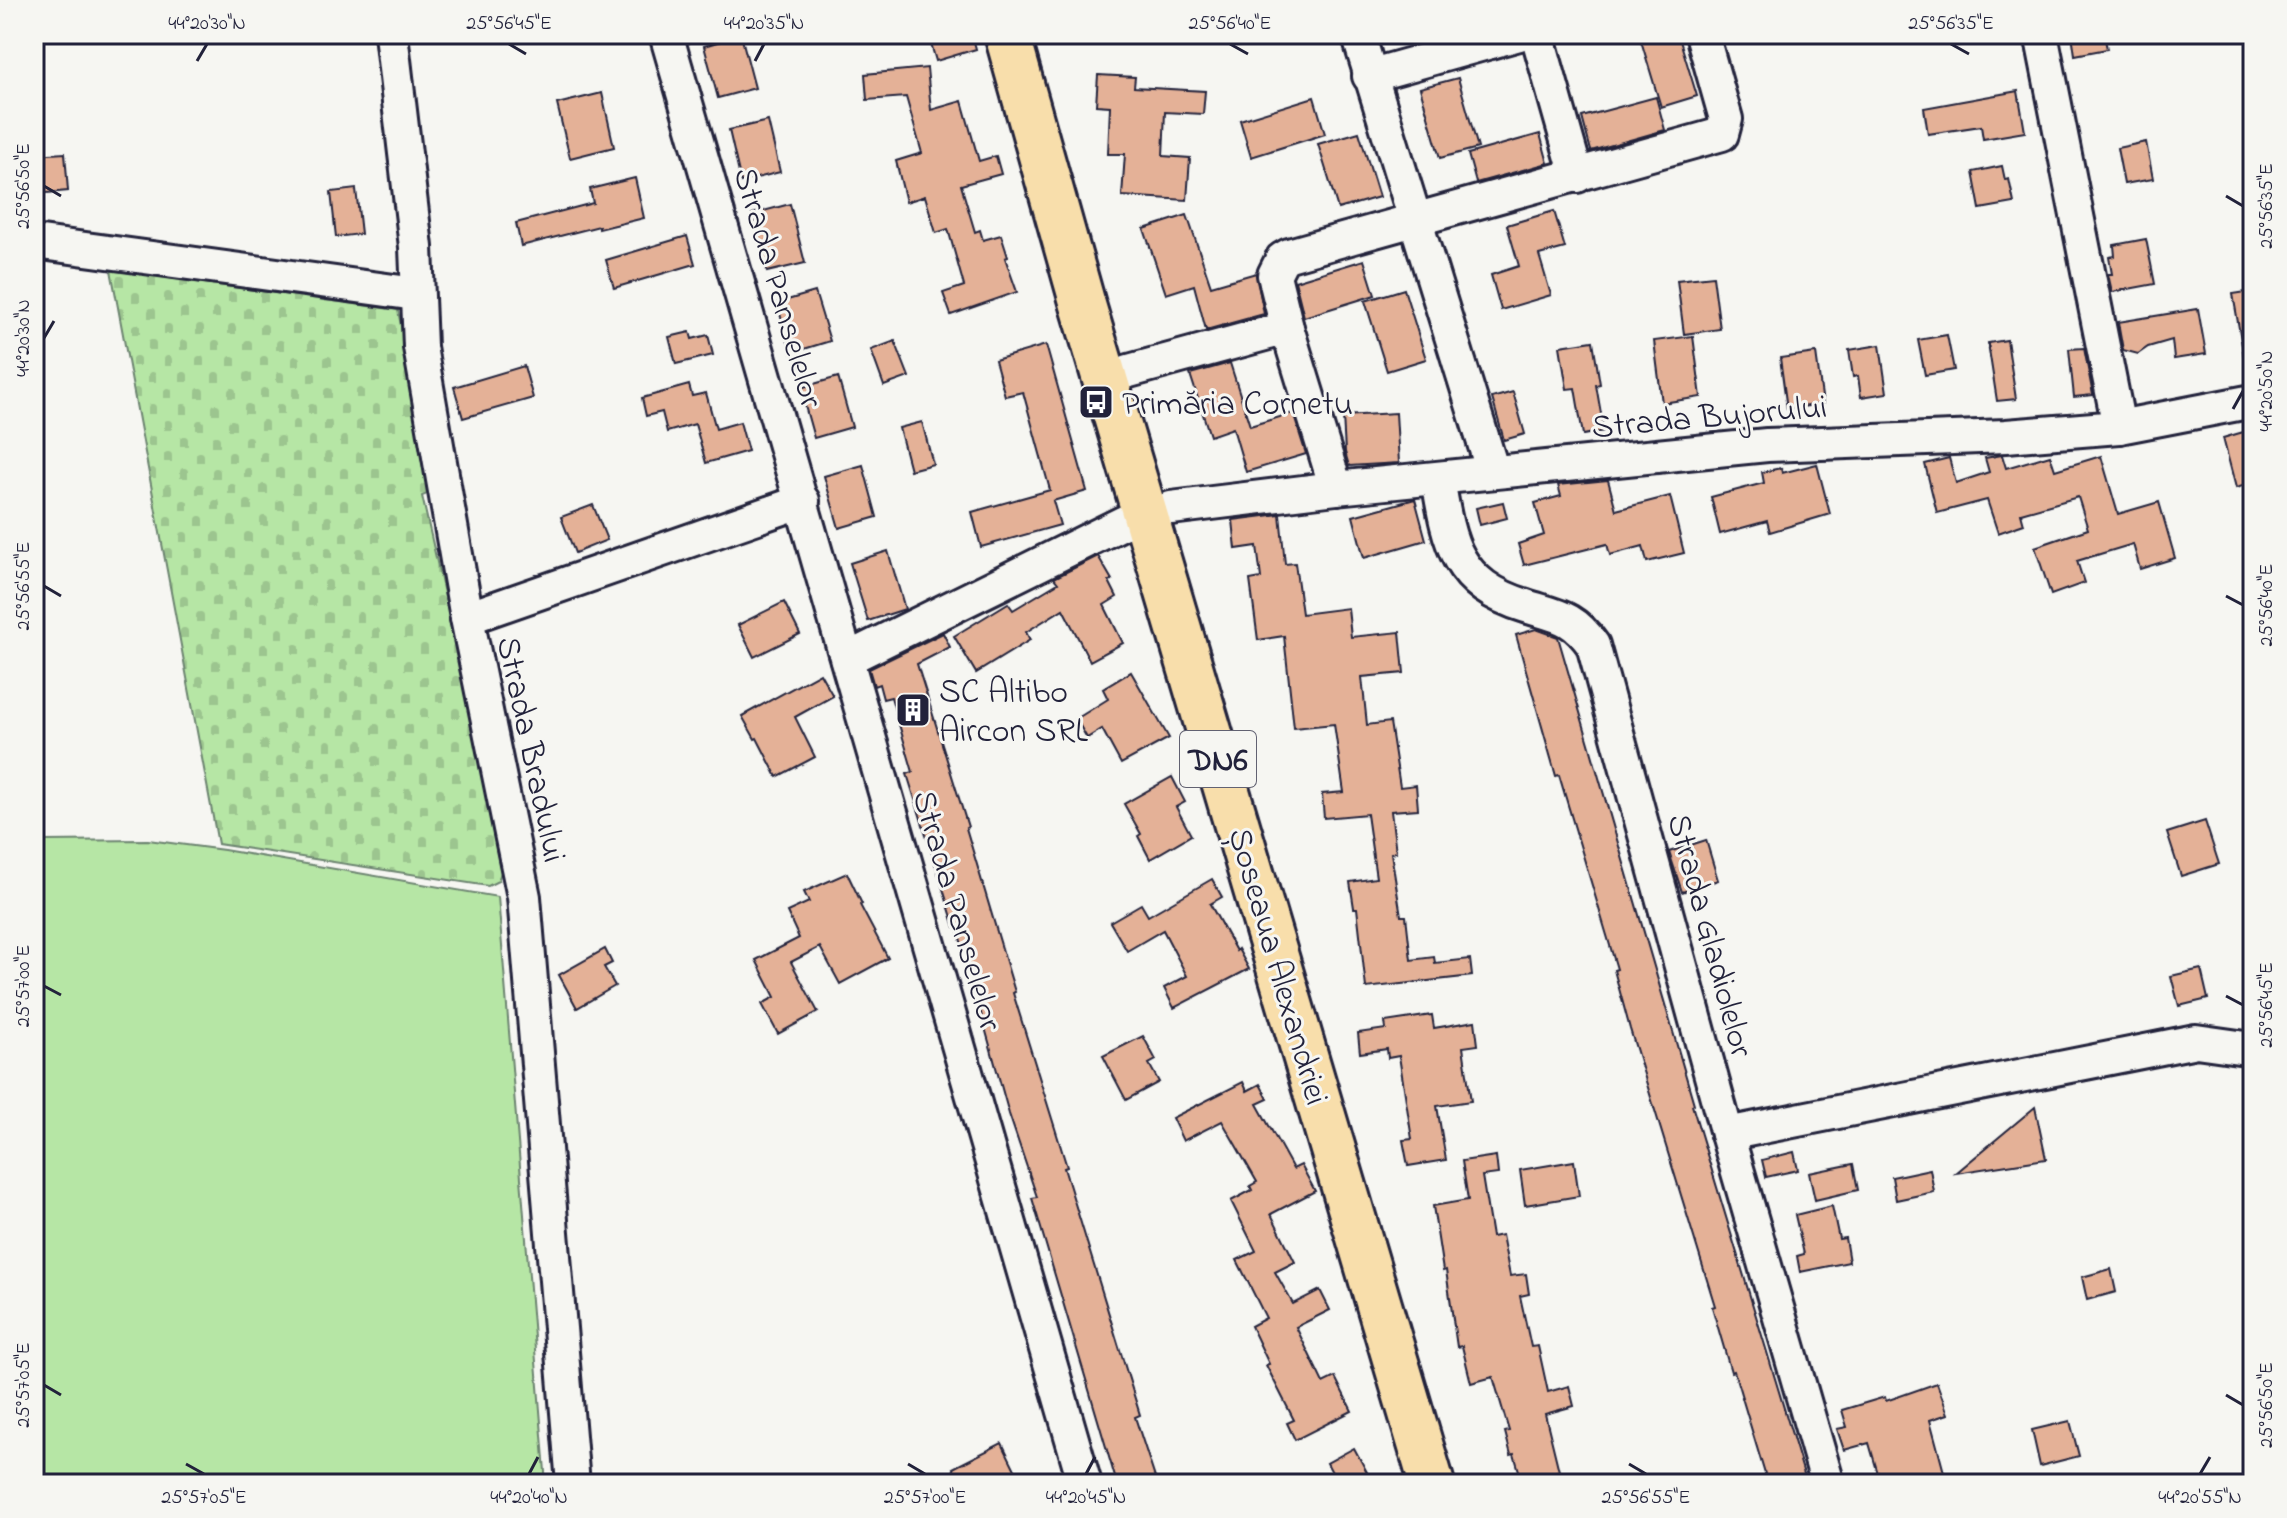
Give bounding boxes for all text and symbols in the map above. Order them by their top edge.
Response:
text: 44°20'30"N [168,10,246,39]
text: 25°56'45"E [466,10,552,39]
text: 44°20'35"N [724,10,804,39]
text: 25°56'40"E [1189,10,1271,39]
text: 25°56'35"E [1908,10,1994,39]
text: 25°56'50"E [10,143,39,229]
street label: Strada Panselelor [718,162,835,415]
text: 25°56'35"E [2253,163,2282,249]
text: 44°20'30"N [10,299,39,377]
text: 44°20'50"N [2253,351,2282,431]
place label: Primăria Cornetu [1122,381,1353,431]
bus stop icon: Primăria Cornetu [1077,383,1115,421]
street label: Strada Bujorului [1590,384,1829,454]
text: 25°56'55"E [10,542,39,630]
text: 25°56'40"E [2253,564,2282,646]
street label: Strada Bradului [481,632,577,867]
place label: SC Altibo Aircon SRL [939,669,1088,758]
building icon: SC Altibo Aircon SRL [894,691,932,729]
road number: DN6 [1180,731,1256,787]
street label: Strada Panselelor [897,785,1014,1038]
street label: Strada Gladiolelor [1652,809,1765,1064]
street label: Șoseaua Alexandriei [1213,823,1340,1111]
text: 25°57'00"E [10,945,39,1027]
text: 25°56'45"E [2253,962,2282,1048]
text: 25°57'05"E [10,1342,39,1428]
text: 25°56'50"E [2253,1362,2282,1448]
text: 25°57'05"E [161,1484,247,1513]
text: 44°20'40"N [490,1484,568,1513]
text: 25°57'00"E [884,1484,966,1513]
text: 44°20'45"N [1046,1484,1126,1513]
text: 25°56'55"E [1602,1484,1690,1513]
text: 44°20'55"N [2158,1484,2242,1513]

